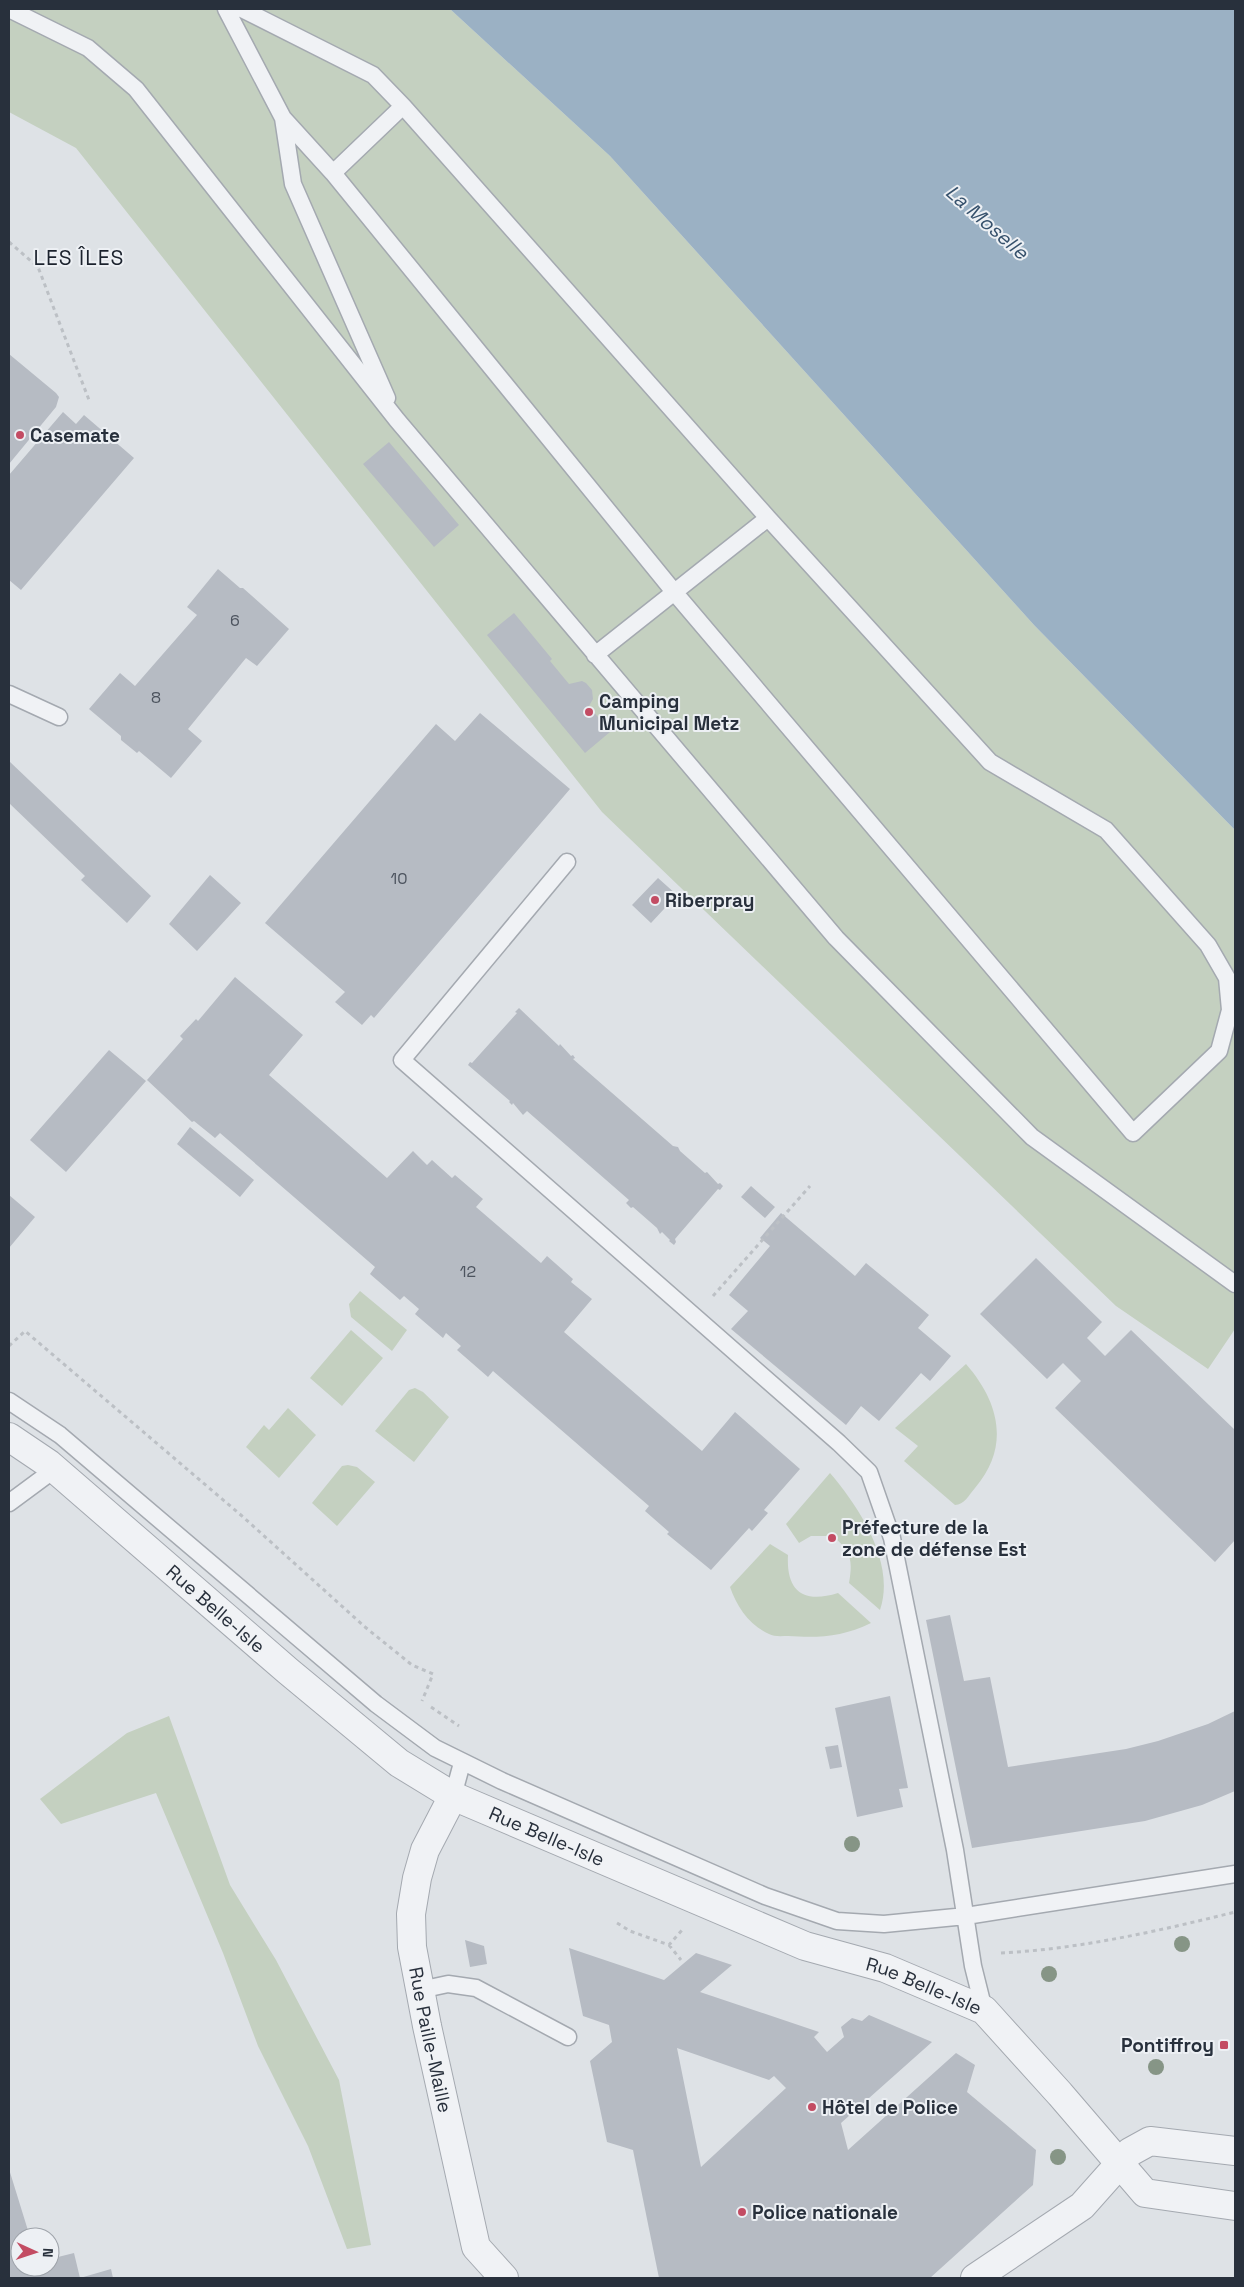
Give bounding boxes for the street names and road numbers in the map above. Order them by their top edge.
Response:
street label: Rue Belle-Isle [161,1559,271,1658]
street label: Rue Belle-Isle [485,1800,609,1872]
street label: Rue Belle-Isle [863,1951,986,2020]
street label: Rue Paille-Maille [404,1965,458,2115]

